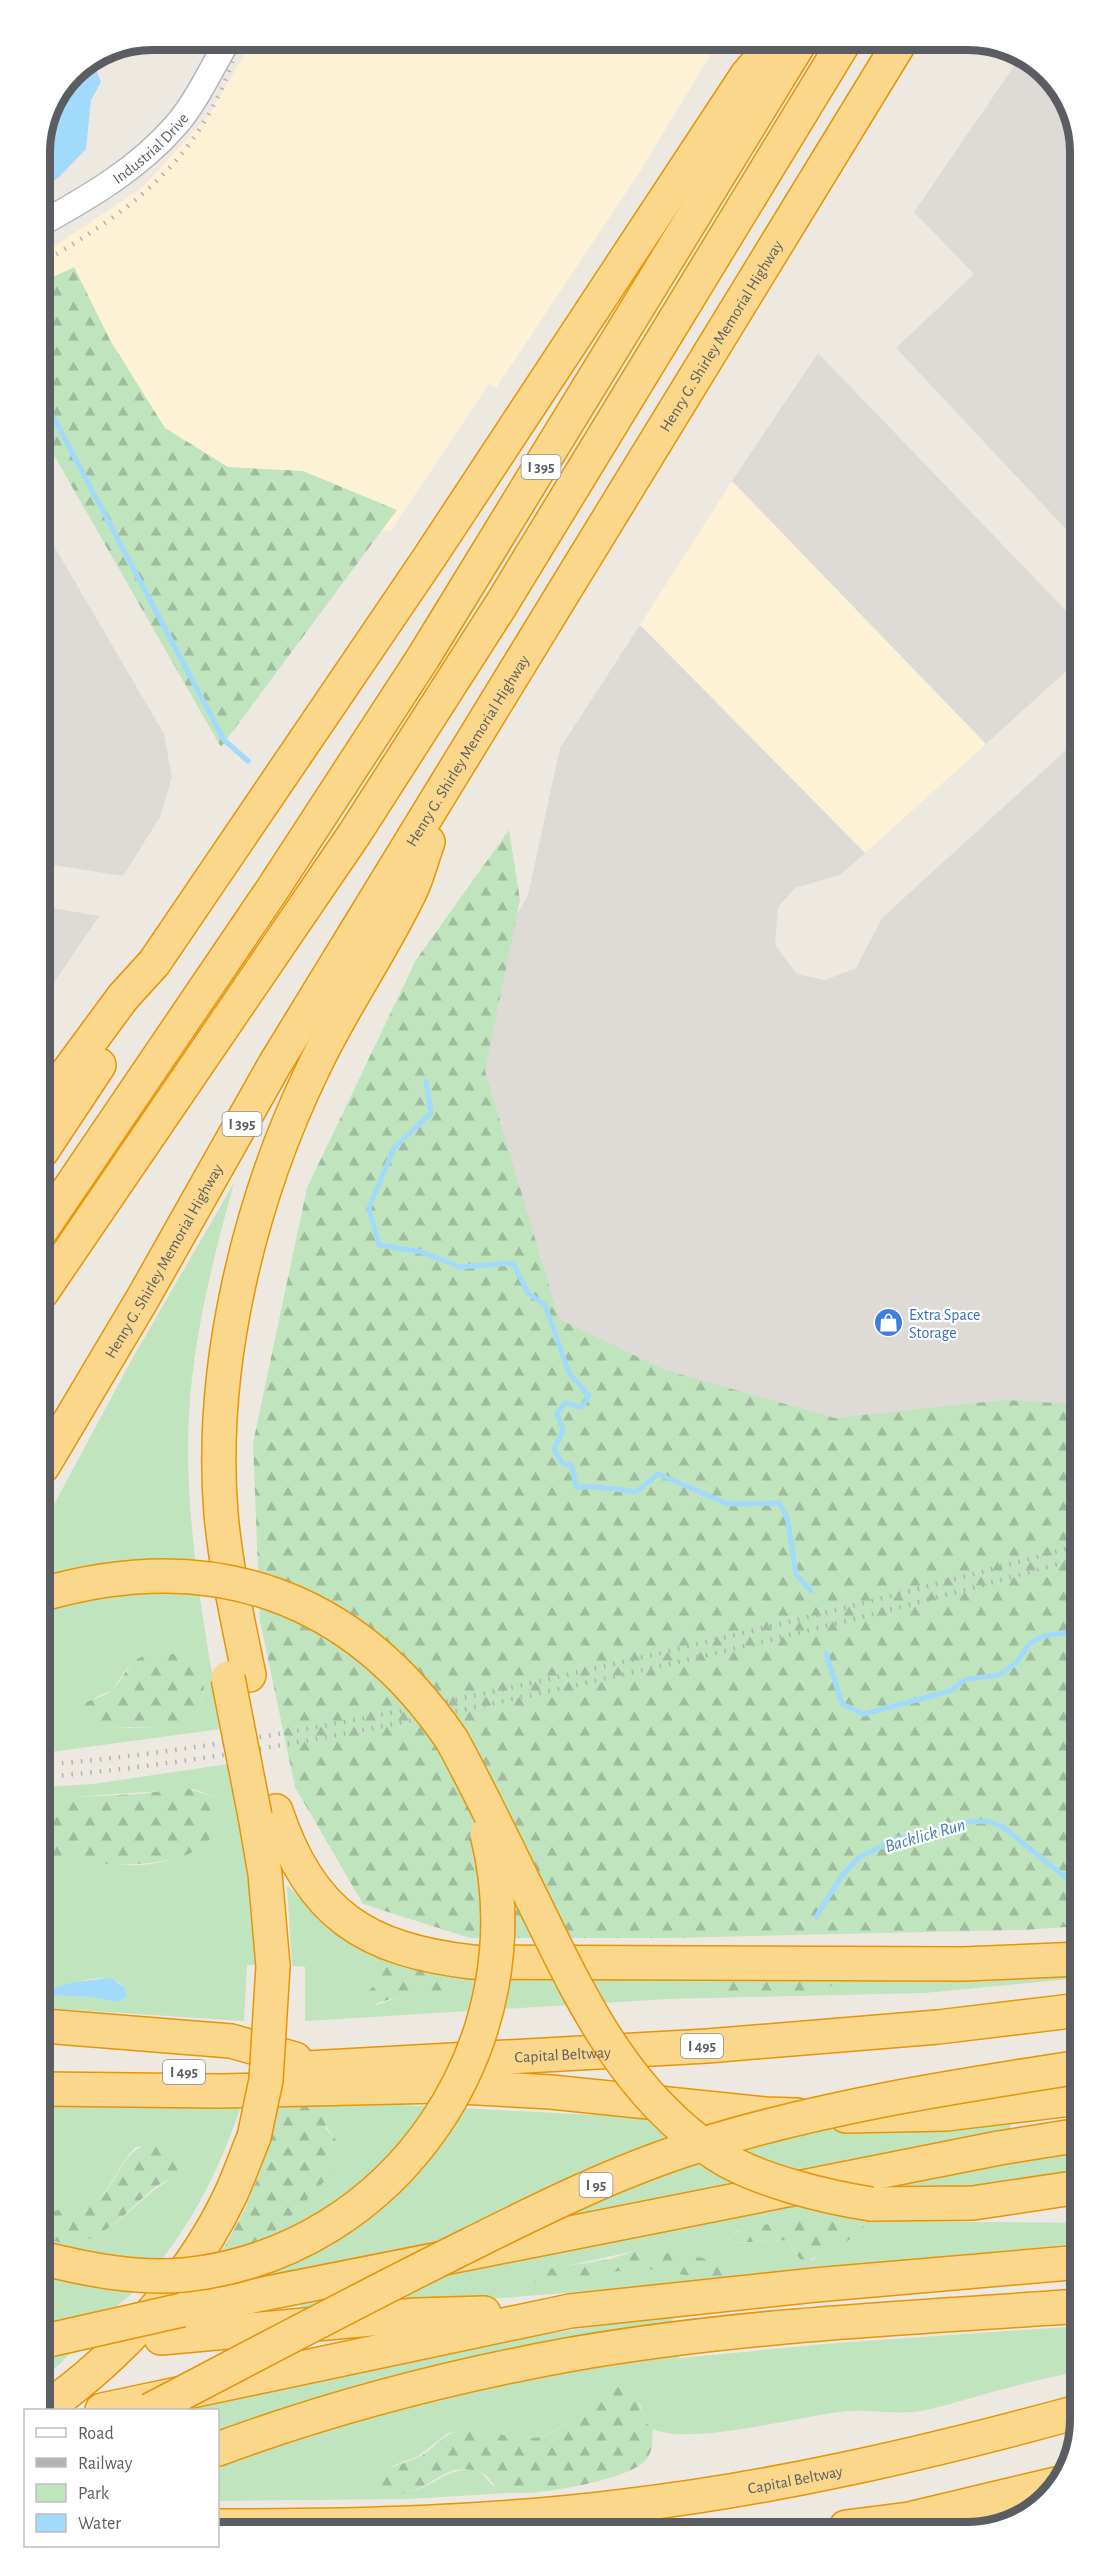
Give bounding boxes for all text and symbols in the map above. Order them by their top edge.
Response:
street label: Industrial Drive [110,110,192,187]
street label: Henry G. Shirley Memorial Highway [657,238,787,435]
road number: I 395 [522,455,560,479]
street label: Henry G. Shirley Memorial Highway [403,652,533,849]
road number: I 395 [222,1112,262,1136]
street label: Henry G. Shirley Memorial Highway [102,1161,227,1361]
shop icon: Extra Space Storage [872,1307,904,1339]
place label: Extra Space Storage [909,1307,980,1341]
water label: Backlick Run [883,1816,968,1856]
road number: I 495 [681,2034,723,2058]
street label: Capital Beltway [514,2044,611,2066]
road number: I 495 [163,2060,205,2084]
road number: I 95 [580,2173,612,2197]
legend [24,2409,219,2547]
text: Road [78,2425,114,2443]
text: Railway [78,2455,133,2473]
street label: Capital Beltway [747,2463,845,2497]
text: Park [78,2485,110,2503]
text: Water [78,2515,121,2533]

